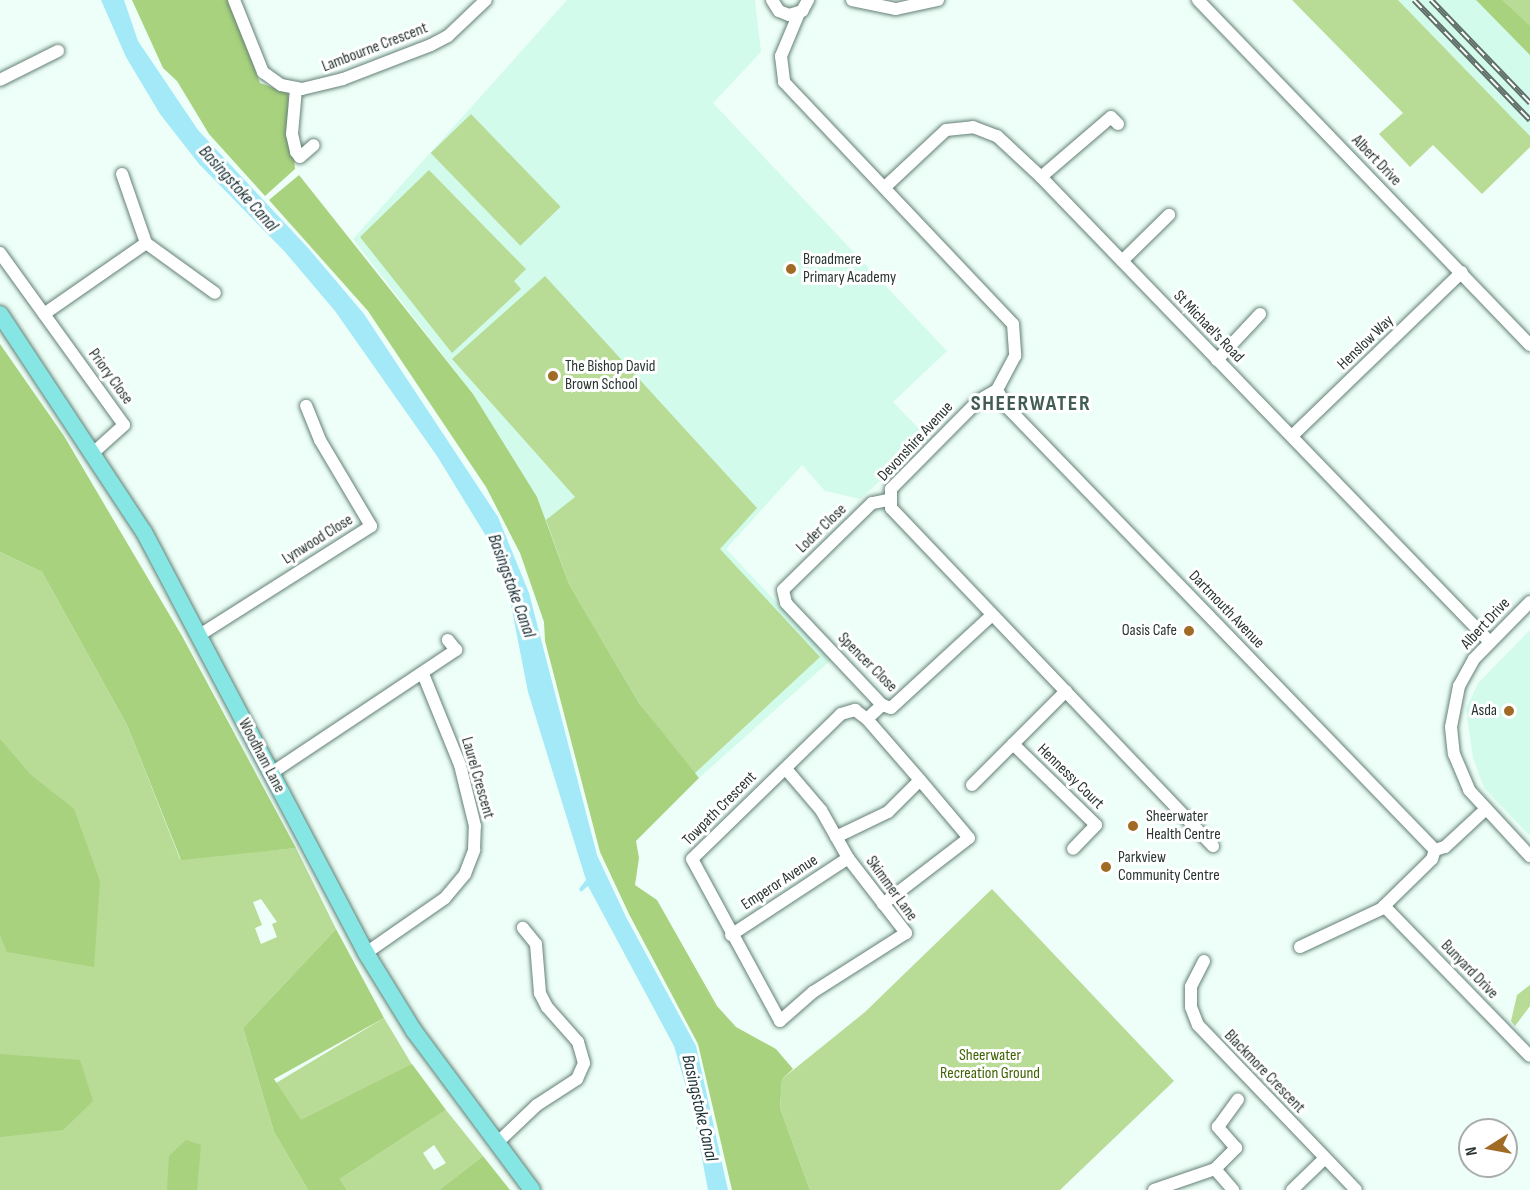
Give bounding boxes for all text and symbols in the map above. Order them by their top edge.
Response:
street label: Lambourne Crescent [319,19,431,77]
street label: Albert Drive [1347,132,1405,190]
water label: Basingstoke Canal [194,141,282,237]
place label: Broadmere Primary Academy [803,250,896,288]
marker: Broadmere Primary Academy [784,262,798,276]
street label: St Michael's Road [1169,287,1247,367]
street label: Henslow Way [1334,312,1398,374]
street label: Priory Close [83,345,137,409]
place label: The Bishop David Brown School [565,357,655,395]
marker: The Bishop David Brown School [546,369,560,383]
district label: SHEERWATER [971,391,1091,417]
street label: Devonshire Avenue [874,398,958,486]
street label: Loder Close [793,500,851,558]
street label: Lynwood Close [279,511,357,569]
water label: Basingstoke Canal [482,531,540,641]
street label: Dartmouth Avenue [1184,567,1268,653]
street label: Albert Drive [1457,594,1515,654]
place label: Oasis Cafe [1122,621,1177,641]
marker: Oasis Cafe [1182,624,1196,638]
street label: Spencer Close [833,629,901,697]
place label: Asda [1472,701,1497,721]
marker: Asda [1502,704,1516,718]
street label: Woodham Lane [233,716,289,796]
street label: Laurel Crescent [456,735,498,821]
street label: Hennessy Court [1033,740,1107,814]
street label: Towpath Crescent [679,768,761,850]
place label: Sheerwater Health Centre [1146,807,1221,845]
marker: Sheerwater Health Centre [1124,817,1142,835]
place label: Parkview Community Centre [1118,848,1220,886]
street label: Emperor Avenue [738,851,822,915]
street label: Skimmer Lane [861,853,921,925]
marker: Parkview Community Centre [1099,860,1113,874]
street label: Bunyard Drive [1436,937,1502,1003]
street label: Blackmore Crescent [1220,1027,1308,1117]
park label: Sheerwater Recreation Ground [940,1046,1040,1084]
water label: Basingstoke Canal [676,1053,722,1163]
north arrow [1458,1118,1518,1178]
text: N [1462,1145,1482,1157]

